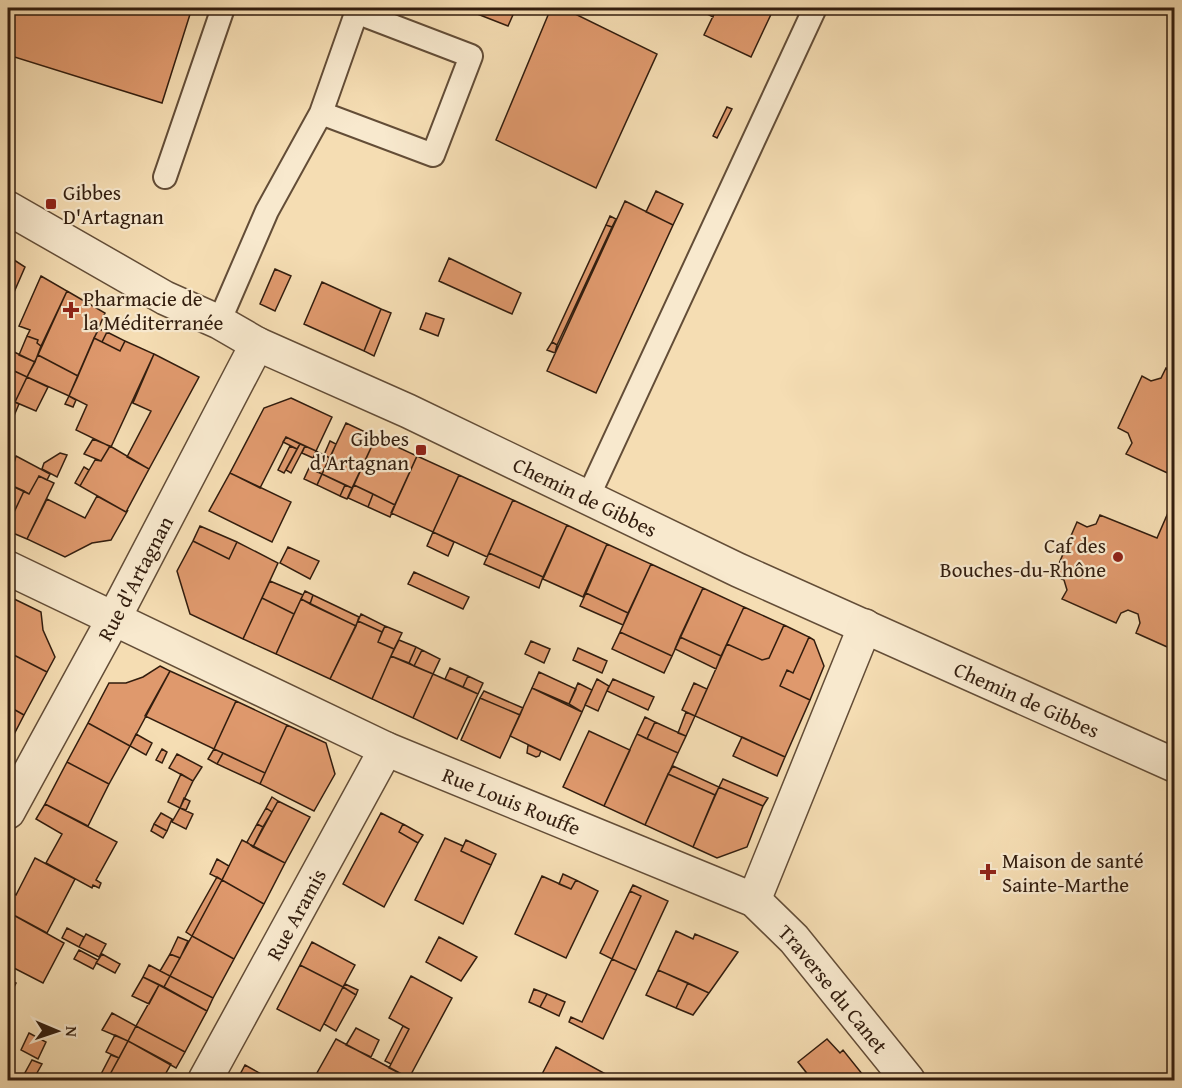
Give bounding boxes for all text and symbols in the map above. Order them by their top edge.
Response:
place label: Gibbes D'Artagnan [63,177,164,232]
marker: Gibbes D'Artagnan [44,197,58,211]
place label: Pharmacie de la Méditerranée [83,283,224,338]
marker: Pharmacie de la Méditerranée [64,303,78,317]
place label: Gibbes d'Artagnan [310,423,409,478]
marker: Gibbes d'Artagnan [414,443,428,457]
street label: Chemin de Gibbes [508,449,663,544]
street label: Rue d'Artagnan [89,510,180,646]
place label: Caf des Bouches-du-Rhône [940,530,1106,585]
marker: Caf des Bouches-du-Rhône [1111,550,1125,564]
street label: Chemin de Gibbes [949,653,1105,745]
street label: Rue Louis Rouffe [438,758,586,843]
place label: Maison de santé Sainte-Marthe [1002,845,1144,900]
street label: Rue Aramis [258,863,333,966]
marker: Maison de santé Sainte-Marthe [979,863,997,881]
street label: Traverse du Canet [772,917,896,1060]
north arrow [27,1001,87,1061]
text: N [60,1026,84,1038]

